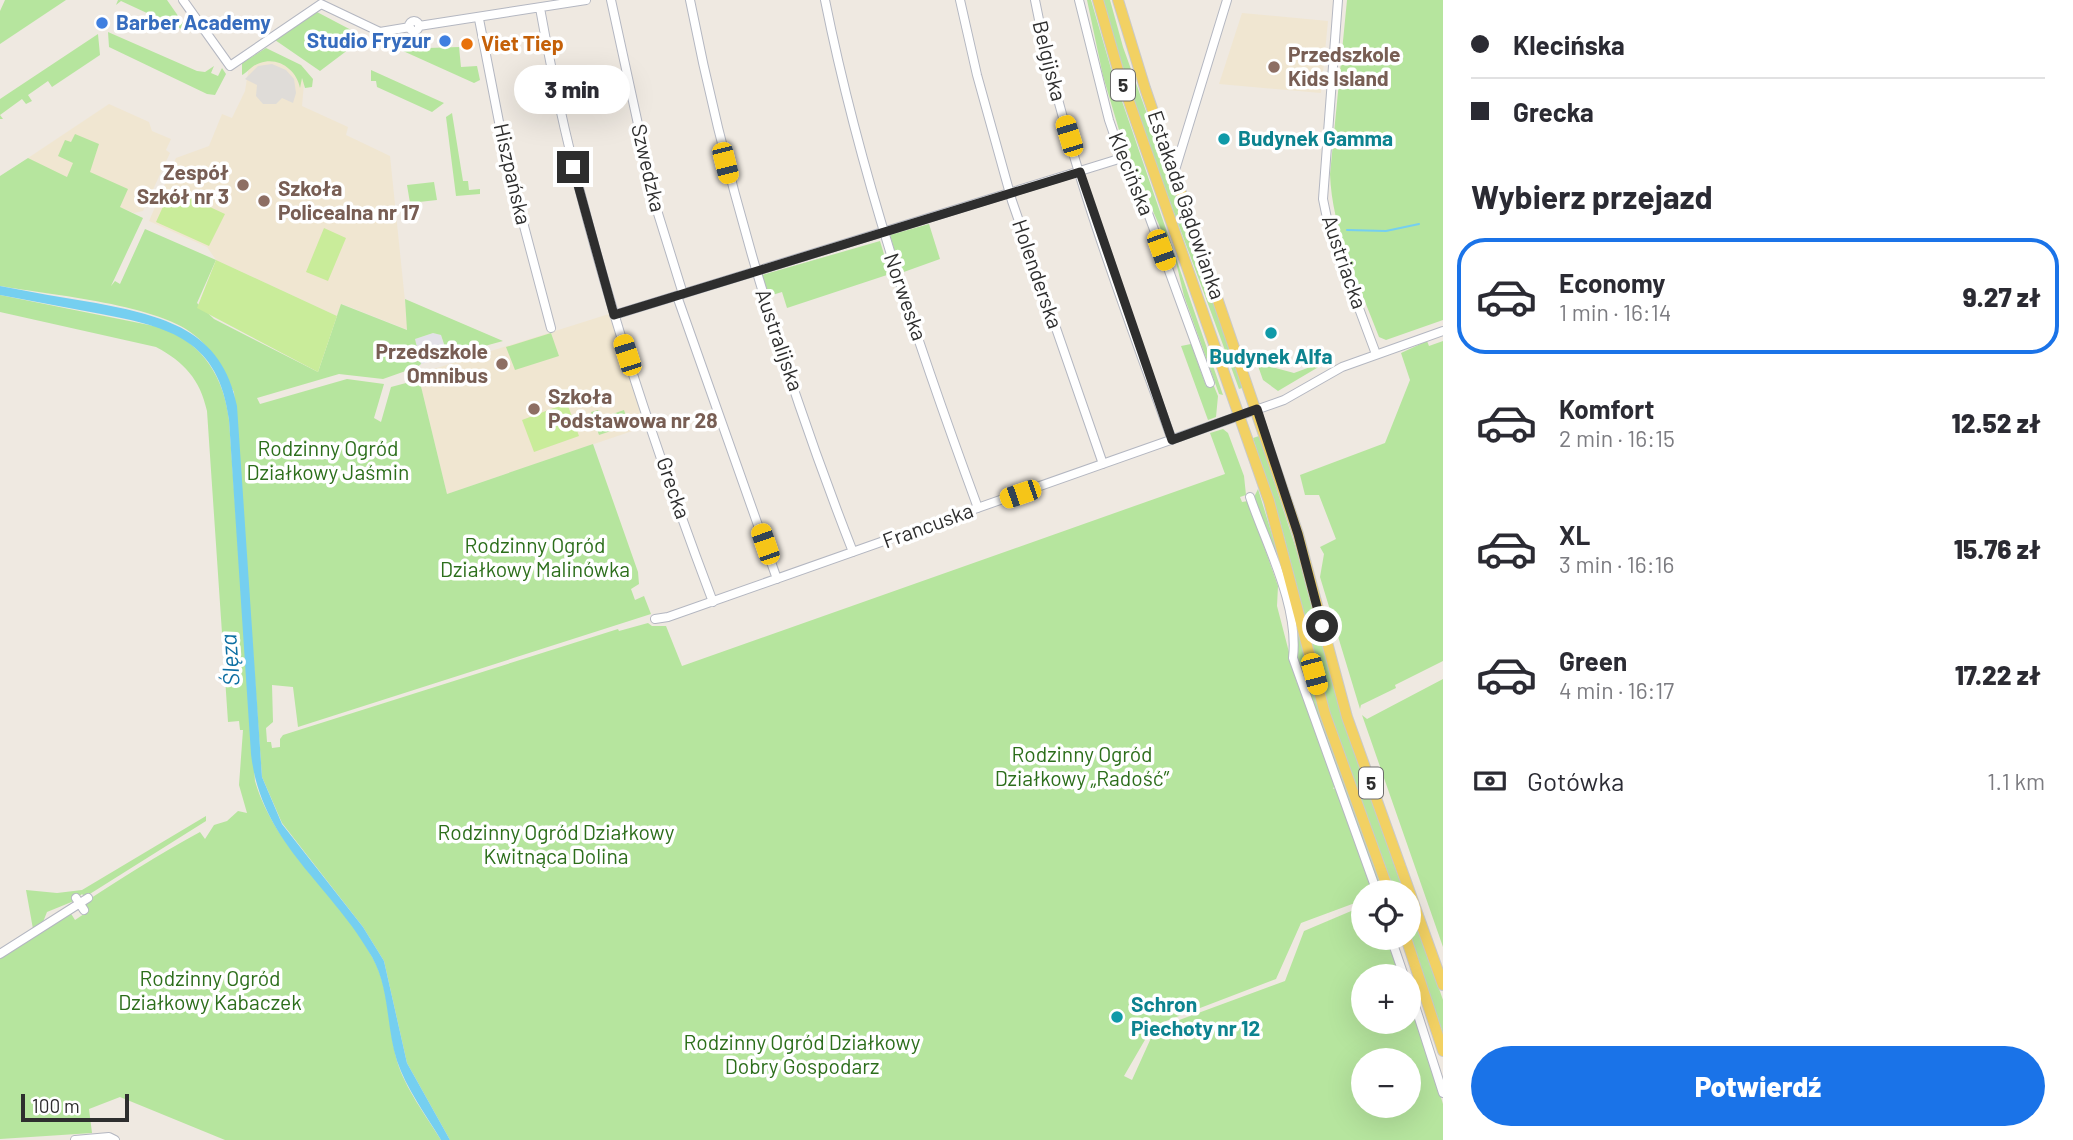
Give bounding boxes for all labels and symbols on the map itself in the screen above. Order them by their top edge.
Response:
place label: Barber Academy [116,9,271,34]
marker: Barber Academy [94,15,110,31]
street label: Belgijska [1028,18,1073,103]
place label: Studio Fryzur [307,27,431,52]
place label: Viet Tiep [481,30,564,55]
marker: Studio Fryzur [437,33,453,49]
marker: Viet Tiep [459,36,475,52]
place label: Przedszkole Kids Island [1288,41,1400,90]
marker: Przedszkole Kids Island [1266,59,1282,75]
callout: 3 min [515,66,631,114]
road number: 5 [1111,69,1135,100]
street label: Estakada Gądowianka [1143,107,1231,302]
car [1053,113,1086,159]
street label: Hiszpańska [490,121,537,227]
street label: Szwedzka [627,121,672,214]
place label: Budynek Gamma [1238,125,1393,150]
street label: Klecińska [1104,128,1160,219]
marker: Budynek Gamma [1216,131,1232,147]
car [710,140,741,186]
route end [557,151,589,183]
place label: Zespół Szkół nr 3 [137,159,229,208]
place label: Szkoła Policealna nr 17 [278,175,420,224]
marker: Zespół Szkół nr 3 [235,177,251,193]
marker: Szkoła Policealna nr 17 [256,193,272,209]
street label: Austriacka [1318,211,1373,312]
street label: Holenderska [1008,216,1069,331]
car [1144,227,1179,273]
street label: Norweska [880,250,933,344]
street label: Australijska [751,285,810,394]
marker: Budynek Alfa [1263,325,1279,341]
car [611,332,644,378]
place label: Przedszkole Omnibus [376,338,488,387]
place label: Budynek Alfa [1209,343,1333,368]
marker: Przedszkole Omnibus [494,356,510,372]
place label: Szkoła Podstawowa nr 28 [548,383,718,432]
marker: Szkoła Podstawowa nr 28 [526,401,542,417]
park label: Rodzinny Ogród Działkowy Jaśmin [247,435,409,484]
street label: Grecka [652,453,697,522]
car [997,477,1044,511]
street label: Francuska [879,497,976,553]
car [749,521,782,567]
park label: Rodzinny Ogród Działkowy Malinówka [440,532,630,581]
route start [1306,610,1338,642]
water label: Ślęza [213,633,245,687]
car [1299,651,1330,697]
park label: Rodzinny Ogród Działkowy „Radość” [995,741,1170,790]
road number: 5 [1359,768,1383,798]
park label: Rodzinny Ogród Działkowy Kwitnąca Dolina [438,819,675,868]
park label: Rodzinny Ogród Działkowy Kabaczek [118,965,302,1014]
place label: Schron Piechoty nr 12 [1131,991,1260,1040]
marker: Schron Piechoty nr 12 [1109,1009,1125,1025]
park label: Rodzinny Ogród Działkowy Dobry Gospodarz [684,1029,921,1078]
scale bar [21,1091,130,1123]

